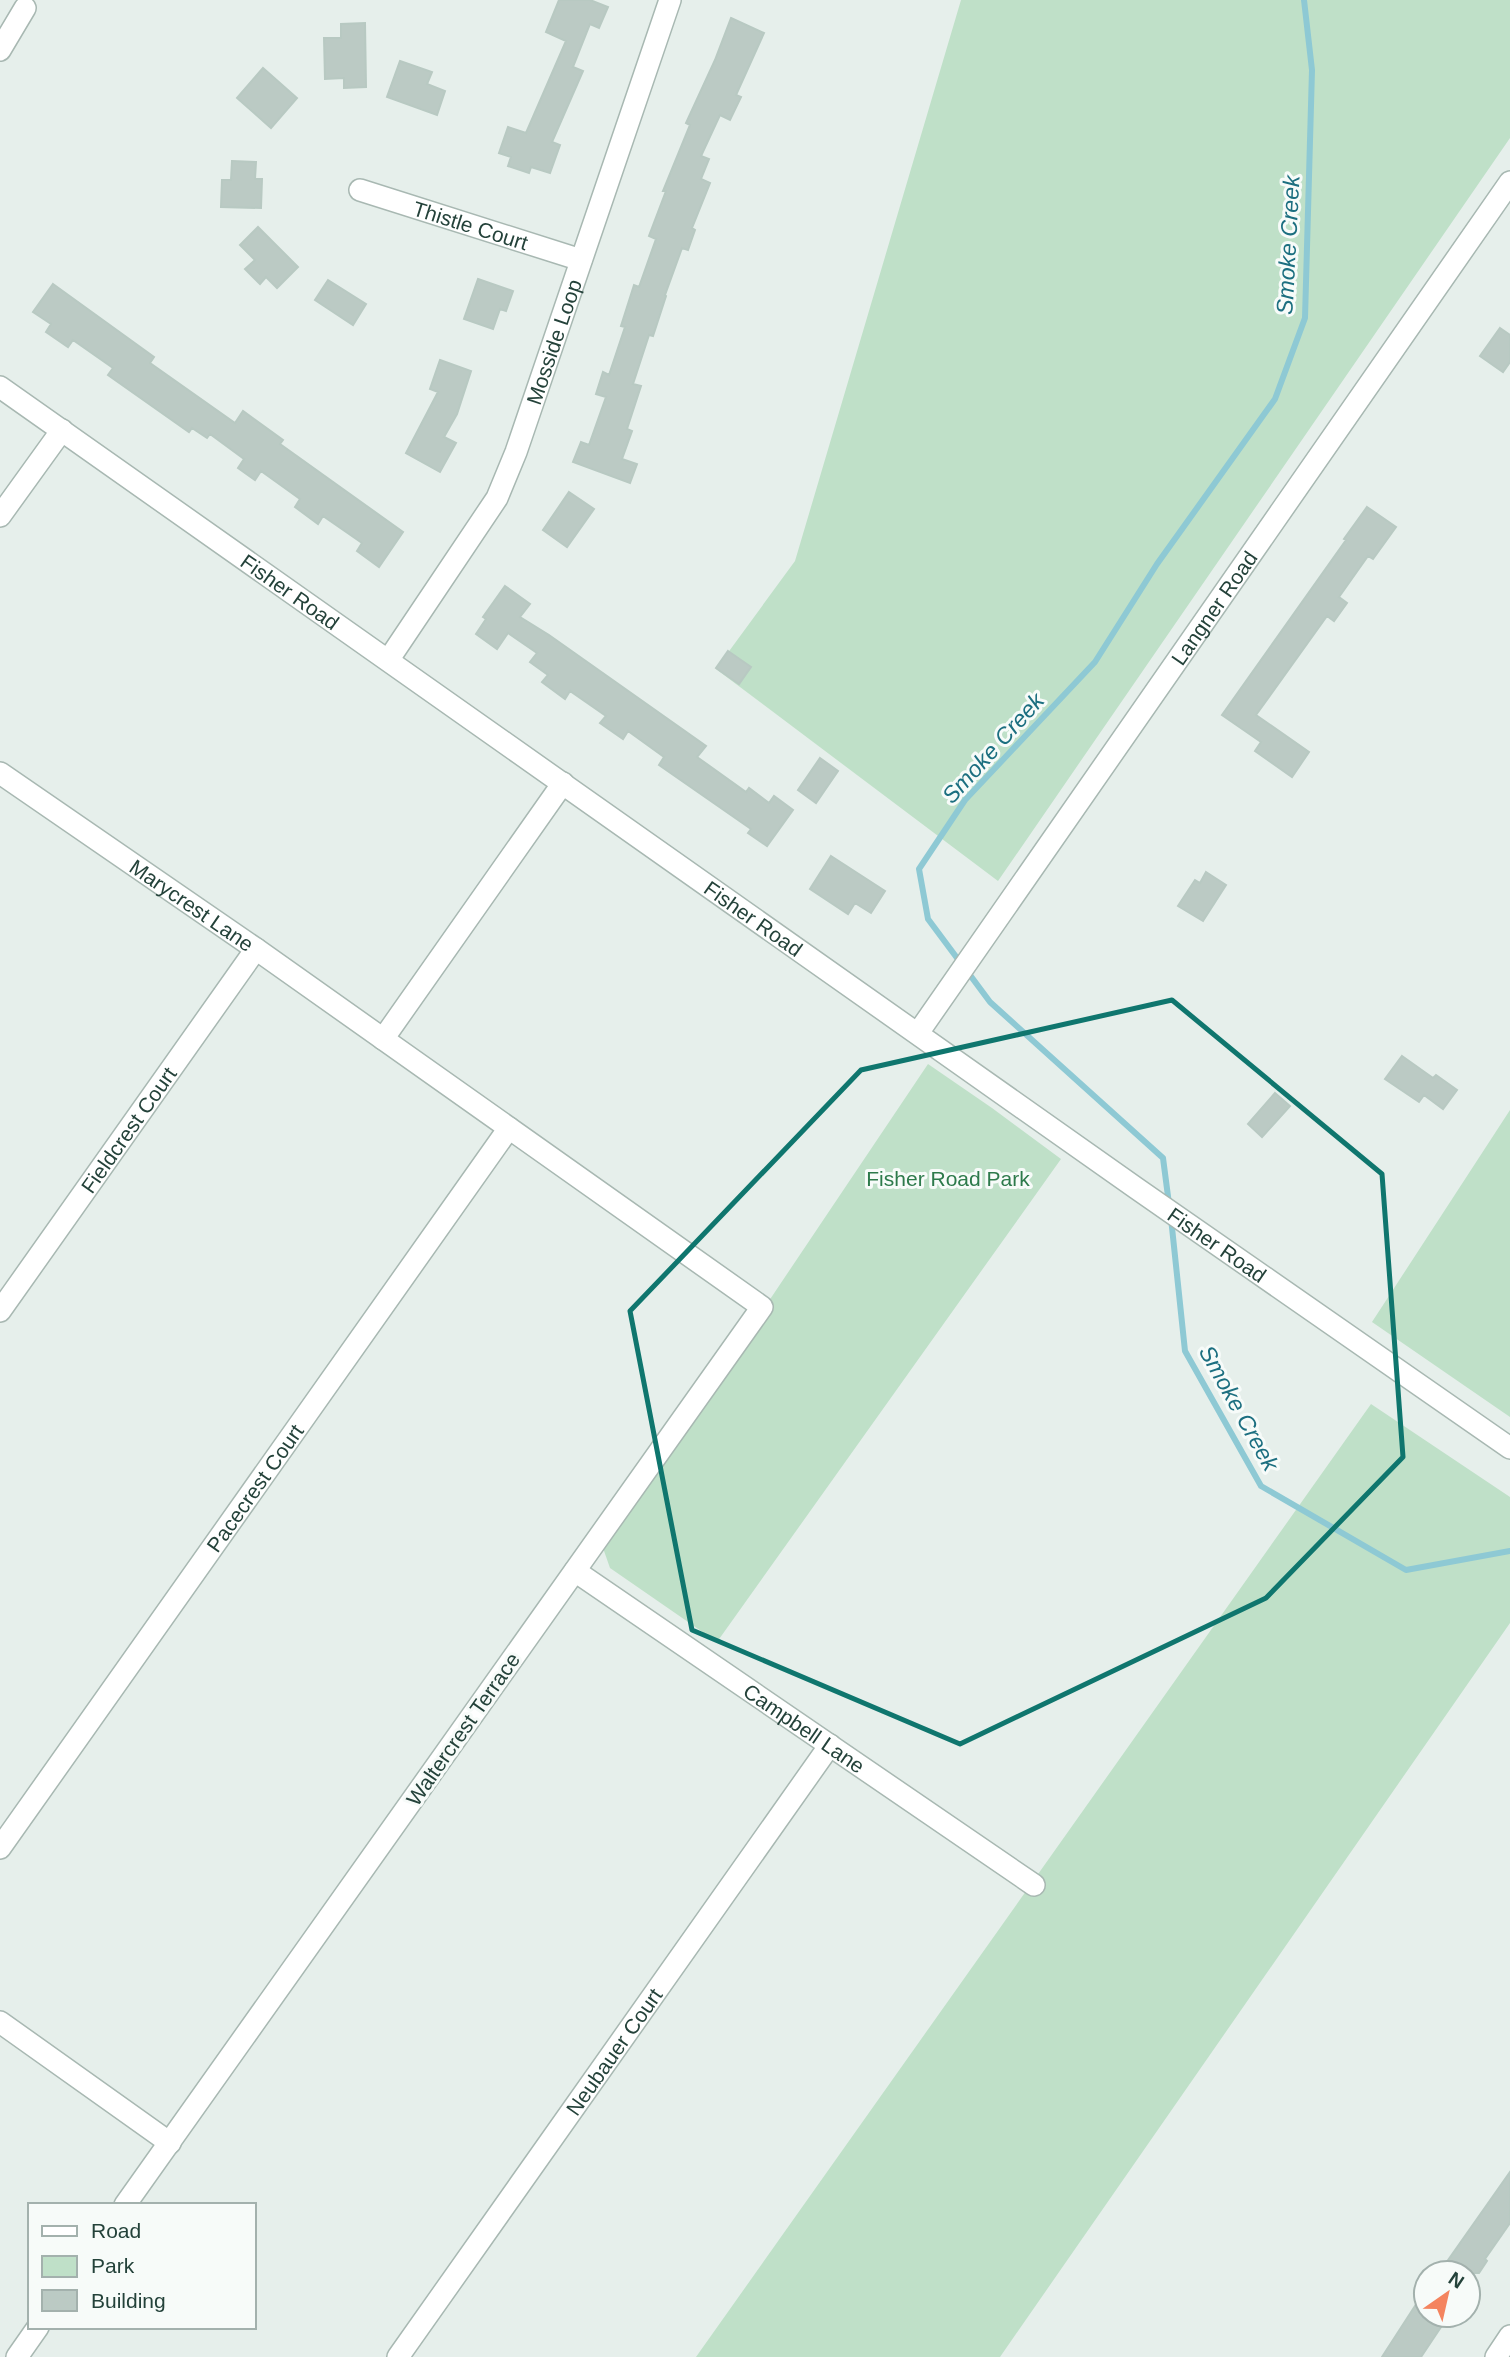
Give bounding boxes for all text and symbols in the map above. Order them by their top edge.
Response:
water label: Smoke Creek [1271,173,1305,315]
street label: Thistle Court [410,196,531,254]
street label: Mosside Loop [522,276,586,407]
street label: Langner Road [1166,547,1261,669]
street label: Fisher Road [237,549,344,634]
water label: Smoke Creek [937,686,1050,808]
street label: Marycrest Lane [126,855,258,955]
street label: Fisher Road [700,876,807,961]
street label: Fieldcrest Court [76,1062,180,1197]
park label: Fisher Road Park [866,1167,1030,1190]
street label: Fisher Road [1164,1202,1271,1287]
water label: Smoke Creek [1194,1341,1285,1477]
street label: Pacecrest Court [202,1420,308,1556]
street label: Waltercrest Terrace [402,1648,524,1810]
street label: Campbell Lane [740,1679,869,1777]
street label: Neubauer Court [561,1984,666,2119]
legend [28,2203,256,2329]
text: Road [91,2219,141,2242]
text: Park [91,2254,135,2277]
north arrow [1412,2259,1482,2329]
text: N [1445,2268,1468,2293]
text: Building [91,2289,166,2312]

